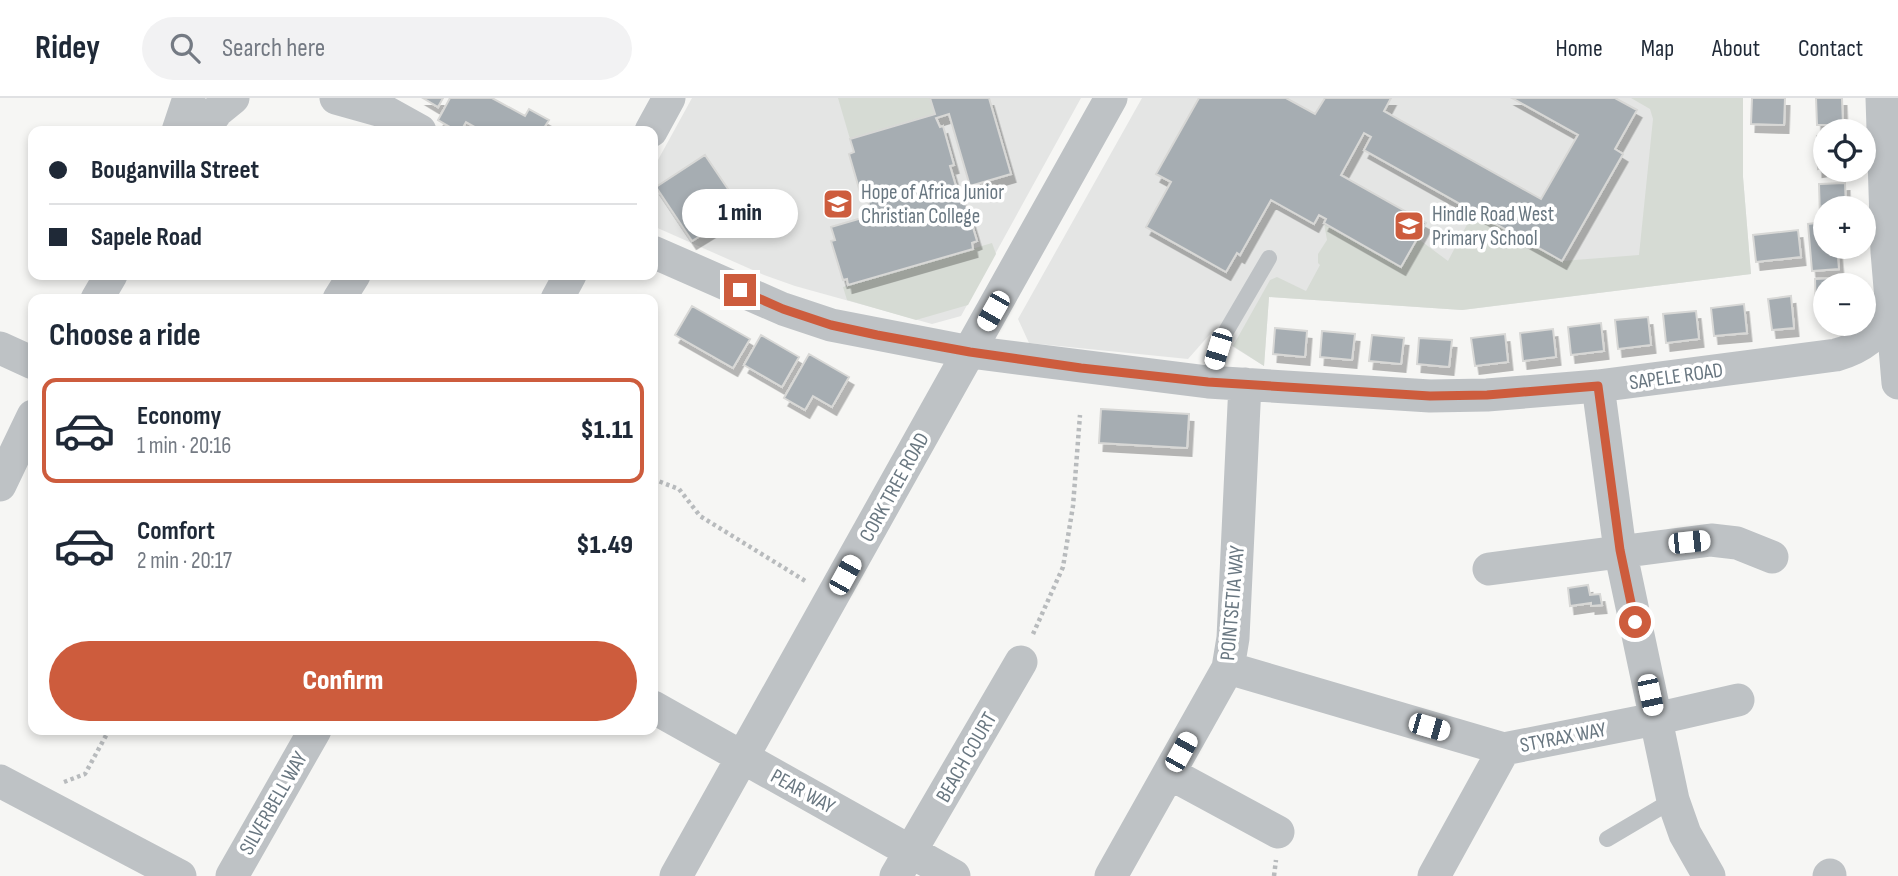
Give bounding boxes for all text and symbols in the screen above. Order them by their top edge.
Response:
search box [142,17,632,80]
text: Ridey [35,28,100,68]
icon: search [166,29,204,67]
text: Search here [222,33,325,64]
text: Home [1555,34,1603,63]
text: Map [1641,34,1674,63]
text: About [1712,34,1760,63]
text: Contact [1798,34,1863,63]
map controls [1813,119,1876,336]
button: locate [1813,119,1876,182]
text: Bouganvilla Street [91,155,259,186]
place label: Hope of Africa Junior Christian College [861,180,1004,229]
school or university icon: Hope of Africa Junior Christian College [821,187,855,221]
callout: 1 min [682,188,798,238]
button: + [1813,196,1876,259]
text: 1 min [718,199,762,227]
place label: Hindle Road West Primary School [1432,202,1554,251]
school or university icon: Hindle Road West Primary School [1392,209,1426,243]
text: Sapele Road [91,222,202,253]
button: − [1813,273,1876,336]
route end [724,274,756,306]
car [974,288,1013,334]
text: Choose a ride [49,316,201,355]
car [1202,326,1235,372]
street label: SAPELE ROAD [1628,358,1725,395]
icon: car [53,399,116,462]
text: Economy [137,401,221,432]
text: $1.11 [580,415,633,446]
street label: CORK TREE ROAD [854,428,935,546]
text: 1 min · 20:16 [137,432,231,460]
icon: car [53,514,116,577]
text: Comfort [137,516,215,547]
car [1668,529,1711,555]
text: $1.49 [576,530,633,561]
street label: POINTSETIA WAY [1215,544,1250,662]
text: 2 min · 20:17 [137,547,232,575]
car [826,552,865,598]
route start [1619,606,1651,638]
button: Confirm [49,641,637,721]
car [1636,672,1665,718]
street label: BEACH COURT [931,707,1002,807]
car [1406,711,1453,743]
street label: STYRAX WAY [1518,717,1608,758]
car [1162,729,1201,775]
street label: SILVERBELL WAY [234,747,313,859]
street label: PEAR WAY [766,764,839,819]

